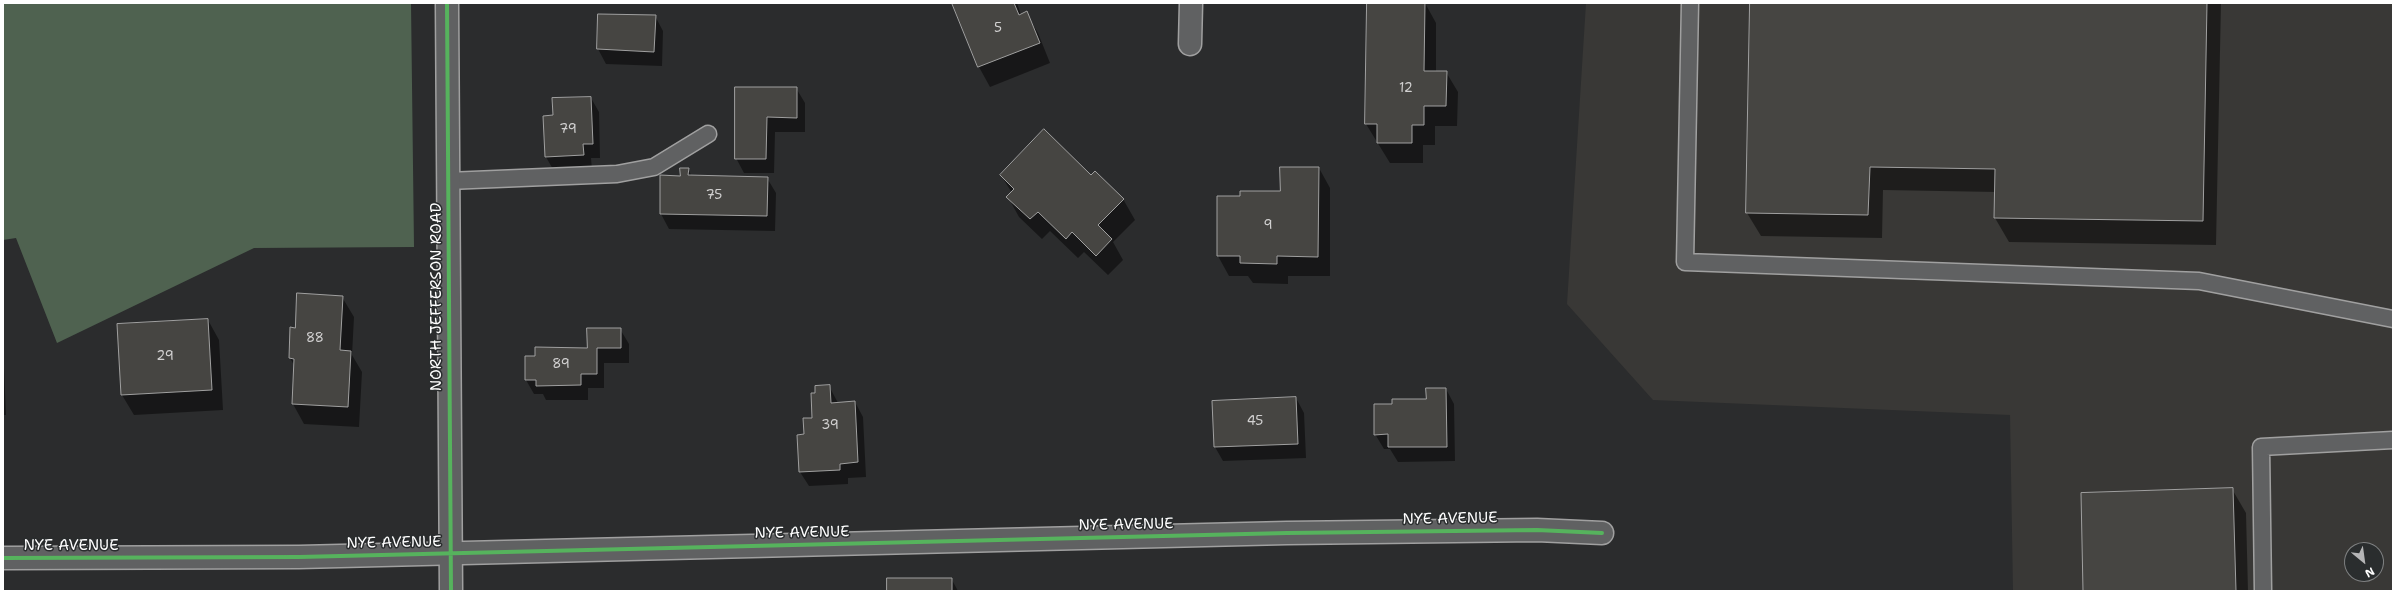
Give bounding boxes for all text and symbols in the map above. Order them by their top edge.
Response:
house number: 5 [994,21,1002,37]
house number: 12 [1399,81,1413,97]
house number: 79 [559,122,577,138]
house number: 75 [706,188,722,204]
street label: NORTH JEFFERSON ROAD [428,203,446,391]
house number: 9 [1263,218,1273,234]
house number: 88 [306,331,324,347]
house number: 29 [156,349,174,365]
house number: 89 [552,357,570,373]
house number: 45 [1247,414,1263,430]
house number: 39 [821,418,839,434]
street label: NYE AVENUE [1402,509,1498,529]
street label: NYE AVENUE [1078,515,1174,535]
street label: NYE AVENUE [754,523,850,543]
street label: NYE AVENUE [346,533,442,553]
street label: NYE AVENUE [23,537,119,555]
north arrow [2344,542,2384,582]
text: N [2362,563,2377,581]

